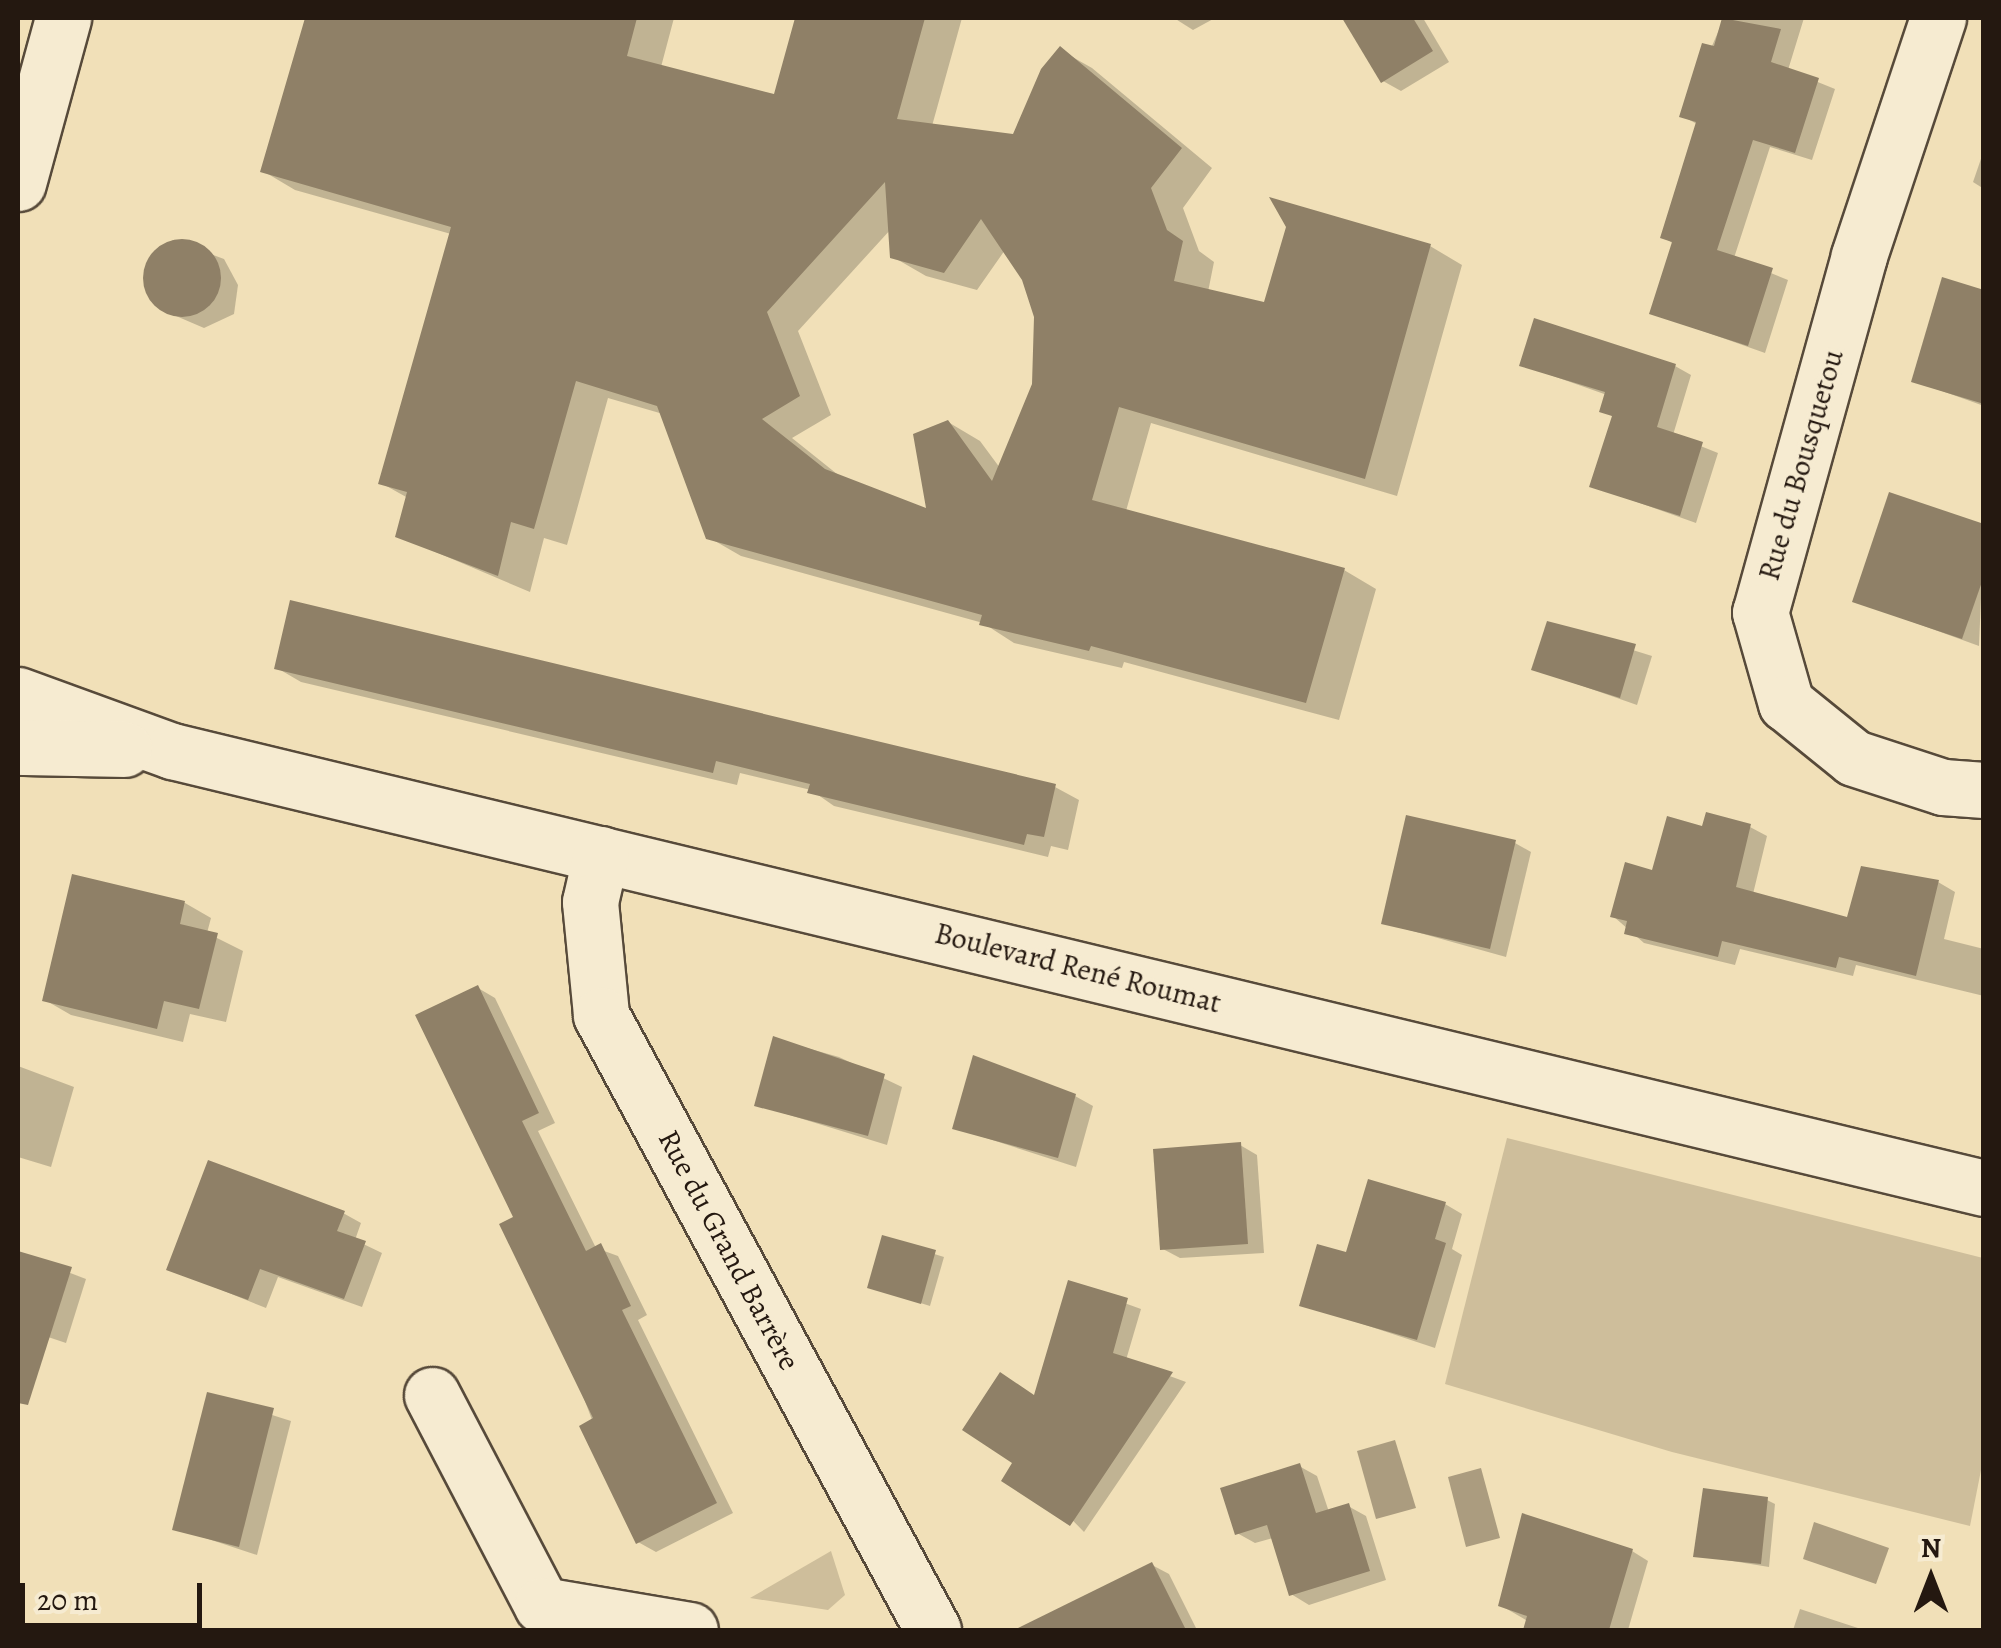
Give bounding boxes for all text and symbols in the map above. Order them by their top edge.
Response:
street label: Rue du Bousquetou [1751,345,1851,585]
street label: Boulevard René Roumat [931,915,1225,1021]
street label: Rue du Grand Barrère [650,1124,808,1376]
north arrow [1881,1528,1981,1628]
text: N [1921,1529,1941,1567]
scale bar [25,1563,208,1625]
text: 20 m [37,1580,98,1620]

